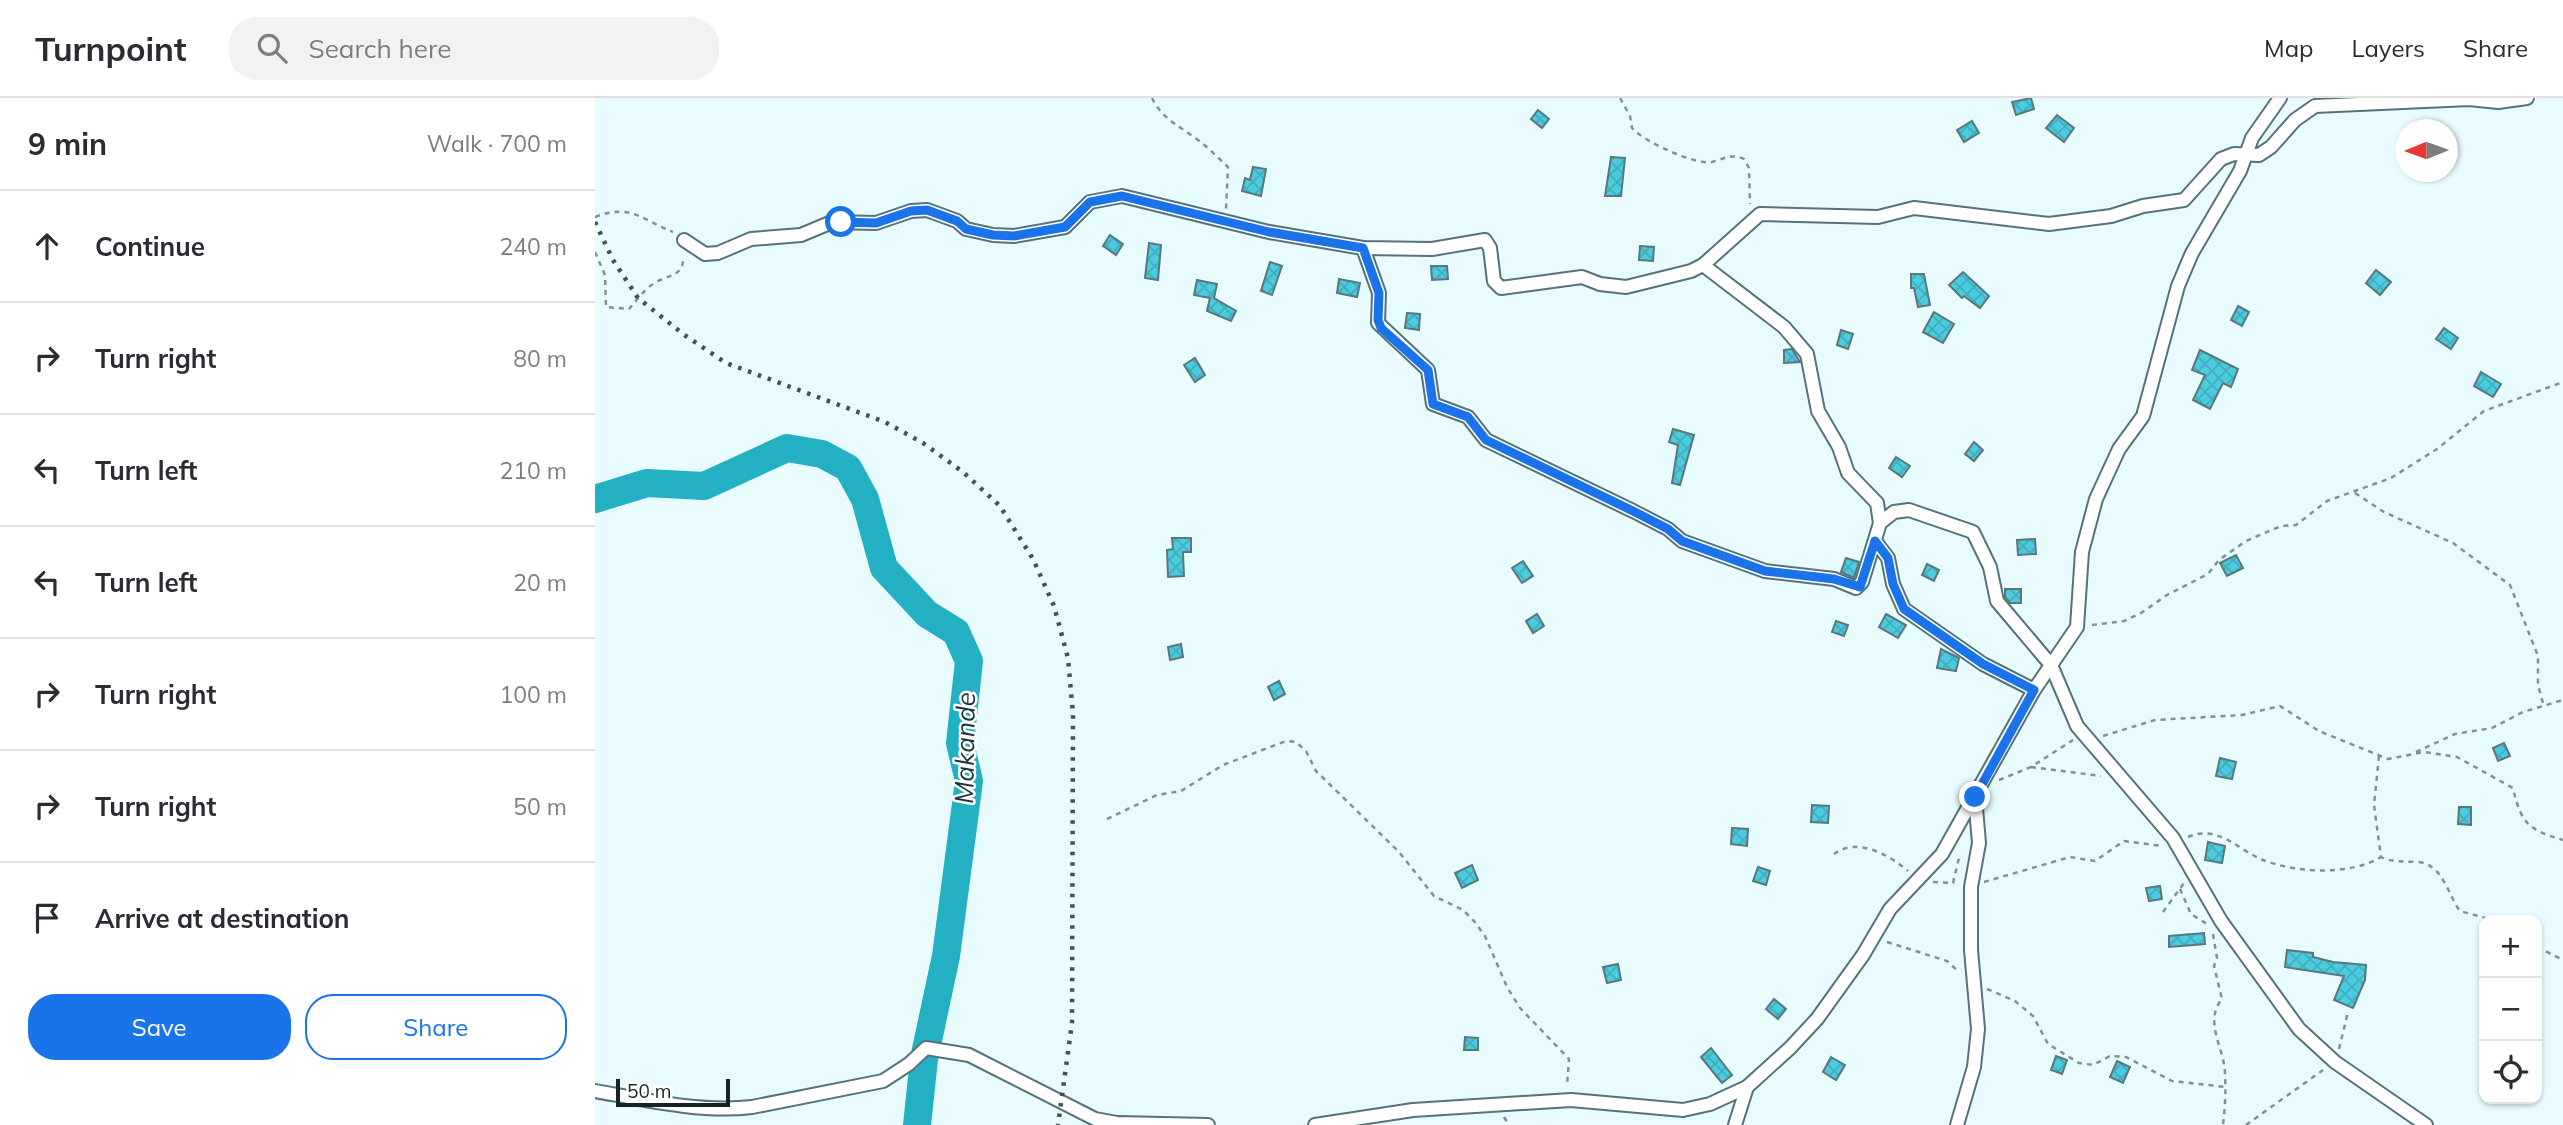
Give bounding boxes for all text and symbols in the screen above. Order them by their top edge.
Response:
search box [229,17,719,80]
text: Turnpoint [35,28,187,69]
icon: search [253,29,291,67]
text: Search here [309,32,451,65]
text: Map [2264,33,2313,63]
text: Layers [2351,33,2425,63]
text: Share [2463,33,2528,63]
north arrow [2395,119,2458,182]
text: 9 min [28,125,107,163]
text: Walk · 700 m [427,129,567,158]
route start [825,206,856,237]
icon: ahead [28,227,66,265]
text: Continue [95,230,205,263]
text: 240 m [499,232,567,261]
icon: right [28,339,66,377]
text: Turn right [95,342,216,375]
text: 80 m [513,344,567,373]
icon: left [28,451,66,489]
text: Turn left [95,454,197,487]
text: 210 m [499,456,567,485]
icon: left [28,563,66,601]
text: Turn left [95,566,197,599]
text: 20 m [513,568,567,597]
icon: right [28,675,66,713]
text: Turn right [95,678,216,711]
text: 100 m [499,680,567,709]
water label: Makande [947,692,982,804]
route end [1959,781,1990,812]
icon: right [28,787,66,825]
text: Turn right [95,790,216,823]
text: 50 m [513,792,567,821]
icon: arrive [28,899,66,937]
text: Arrive at destination [95,902,350,935]
map controls [2479,915,2542,1104]
button: + [2479,915,2542,978]
button: − [2479,978,2542,1041]
button: Save [28,994,291,1060]
button: Share [305,994,567,1060]
button: locate [2479,1041,2542,1104]
scale bar [616,1076,730,1108]
text: 50 m [627,1079,671,1103]

